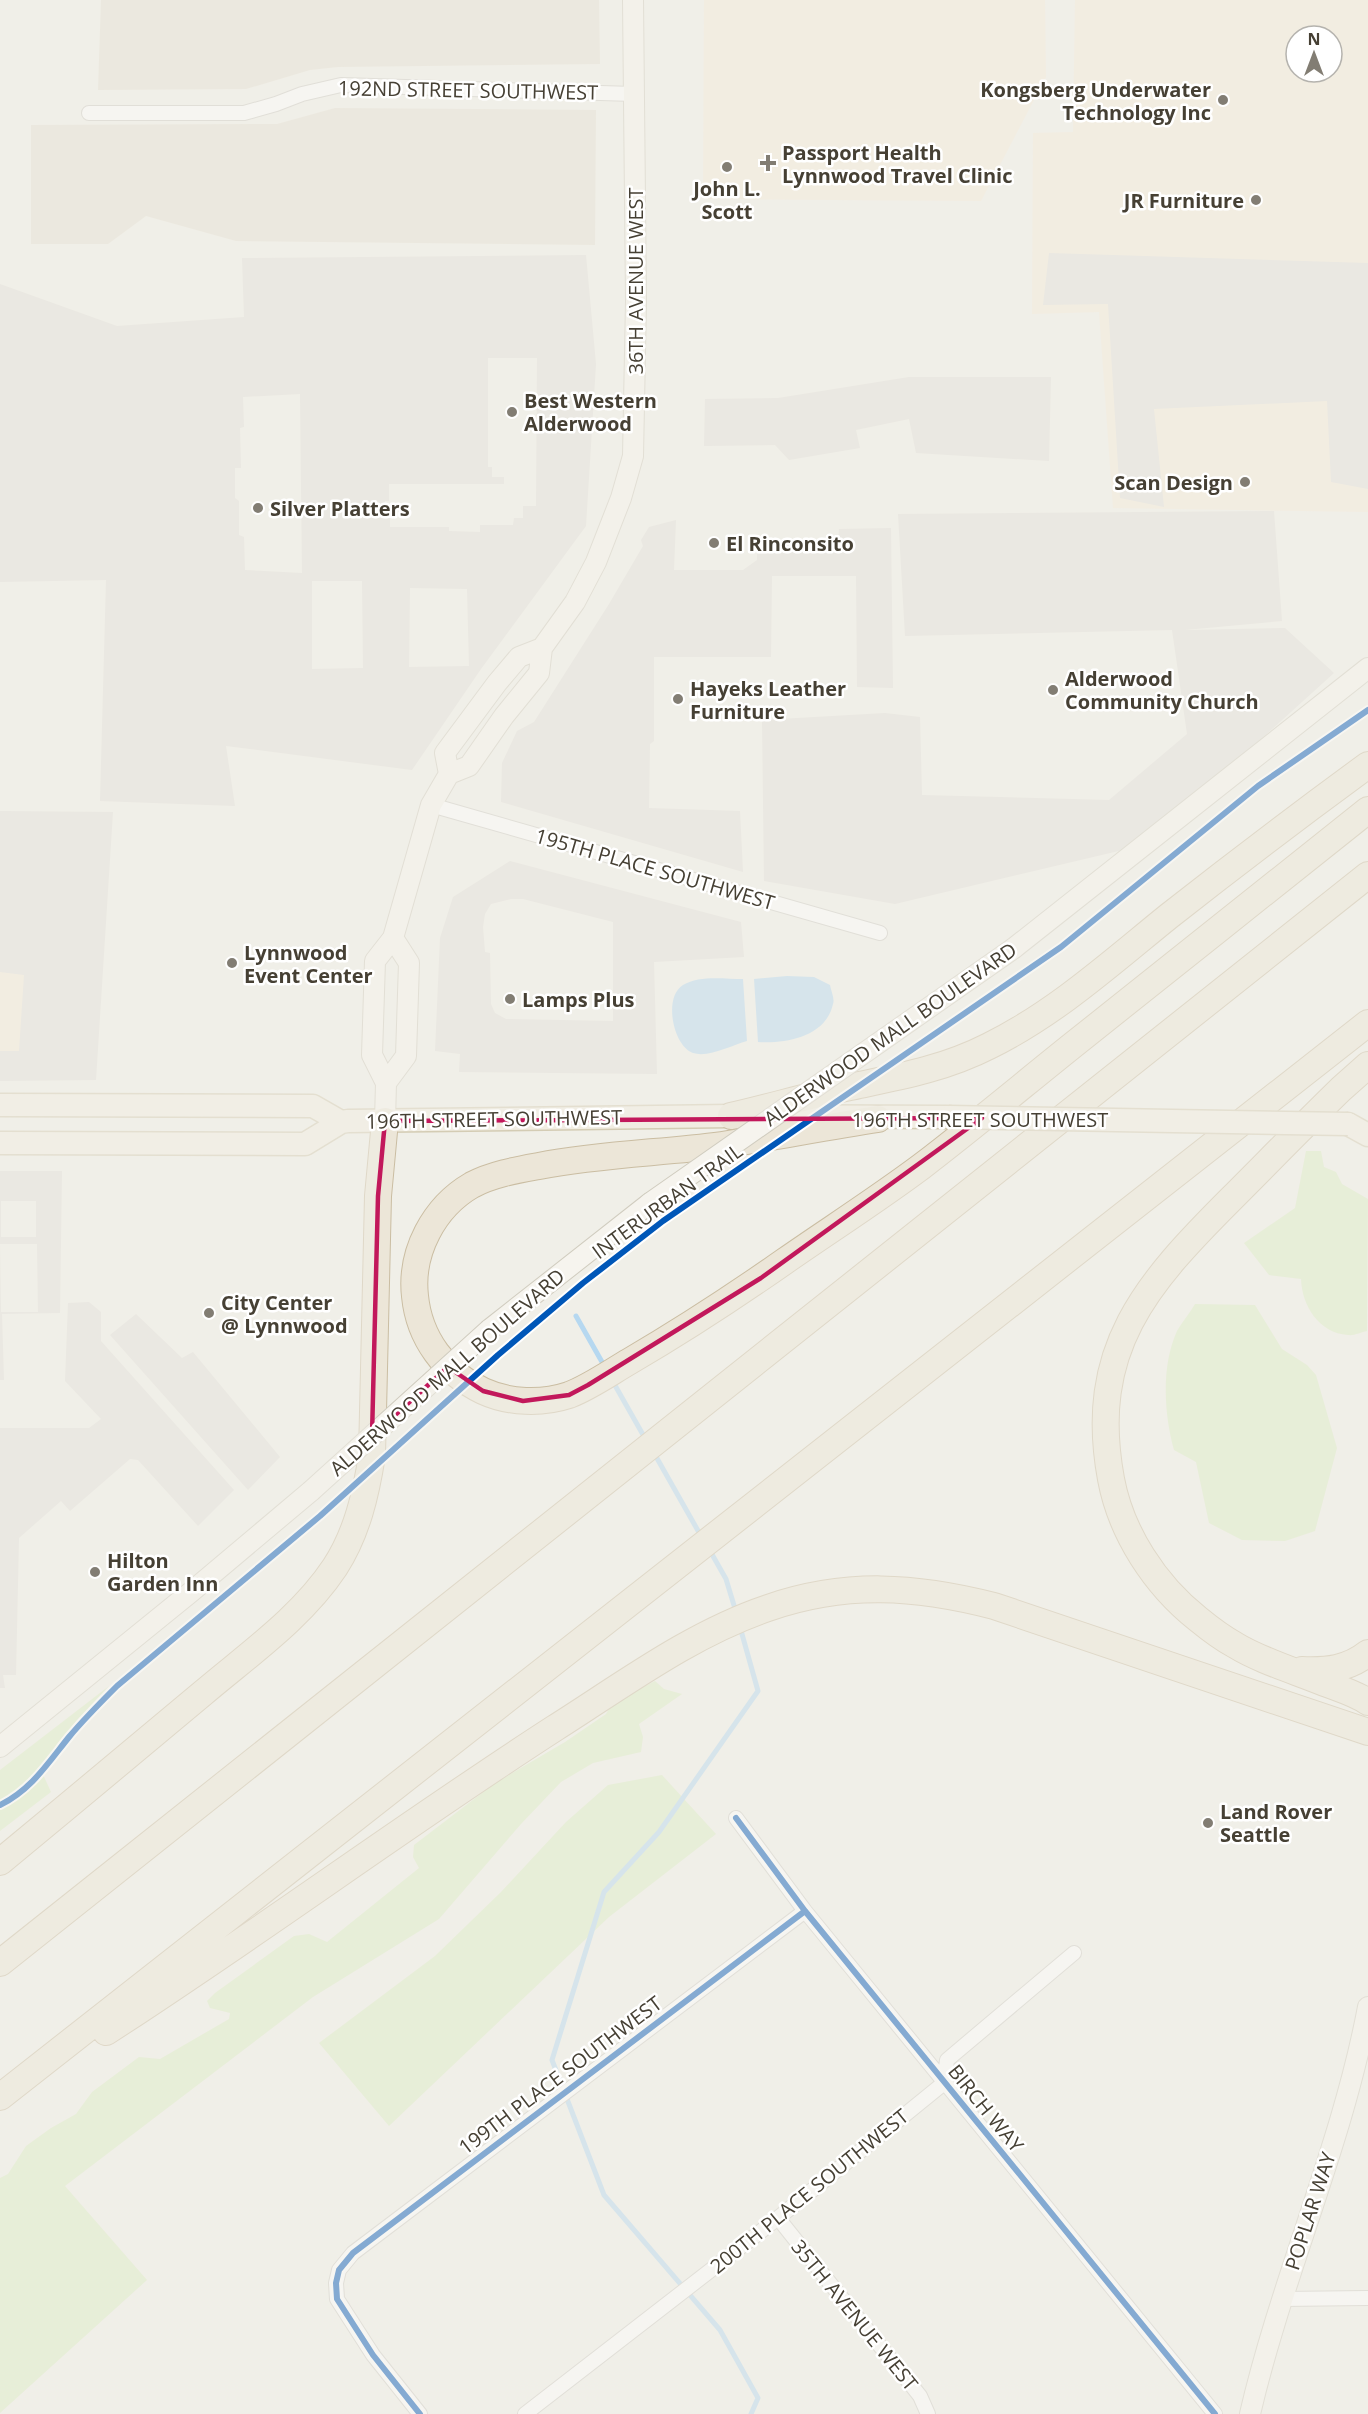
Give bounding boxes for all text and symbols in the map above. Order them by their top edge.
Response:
north arrow [1284,24,1344,84]
text: N [1307,28,1321,50]
street label: 192ND STREET SOUTHWEST [338,74,598,106]
place label: Kongsberg Underwater Technology Inc [980,76,1211,126]
marker: Kongsberg Underwater Technology Inc [1216,93,1230,107]
place label: Passport Health Lynnwood Travel Clinic [782,139,1012,189]
marker: Passport Health Lynnwood Travel Clinic [759,154,777,172]
marker: John L. Scott [720,160,734,174]
place label: John L. Scott [691,175,761,225]
street label: 36TH AVENUE WEST [622,187,649,375]
place label: JR Furniture [1122,187,1244,214]
marker: JR Furniture [1249,193,1263,207]
place label: Best Western Alderwood [524,387,657,437]
marker: Best Western Alderwood [505,405,519,419]
place label: Scan Design [1114,469,1233,496]
marker: Scan Design [1238,475,1252,489]
place label: Silver Platters [270,495,410,522]
marker: Silver Platters [251,501,265,515]
place label: El Rinconsito [726,530,854,557]
marker: El Rinconsito [707,536,721,550]
place label: Alderwood Community Church [1065,665,1259,715]
place label: Hayeks Leather Furniture [690,675,846,725]
marker: Alderwood Community Church [1046,683,1060,697]
marker: Hayeks Leather Furniture [671,692,685,706]
street label: 195TH PLACE SOUTHWEST [532,822,778,916]
street label: ALDERWOOD MALL BOULEVARD [758,936,1022,1132]
place label: Lynnwood Event Center [244,939,373,989]
marker: Lynnwood Event Center [225,956,239,970]
place label: Lamps Plus [522,986,635,1013]
marker: Lamps Plus [503,992,517,1006]
street label: 196TH STREET SOUTHWEST [366,1103,622,1135]
street label: 196TH STREET SOUTHWEST [852,1106,1108,1133]
street label: INTERURBAN TRAIL [586,1137,748,1265]
street label: ALDERWOOD MALL BOULEVARD [324,1262,570,1482]
place label: City Center @ Lynnwood [221,1289,348,1339]
marker: City Center @ Lynnwood [202,1306,216,1320]
place label: Hilton Garden Inn [107,1547,218,1597]
marker: Hilton Garden Inn [88,1565,102,1579]
place label: Land Rover Seattle [1220,1798,1332,1848]
marker: Land Rover Seattle [1201,1816,1215,1830]
street label: 199TH PLACE SOUTHWEST [453,1990,667,2160]
street label: BIRCH WAY [942,2058,1030,2158]
street label: 200TH PLACE SOUTHWEST [704,2103,914,2279]
street label: POPLAR WAY [1278,2148,1342,2273]
street label: 35TH AVENUE WEST [786,2234,924,2396]

